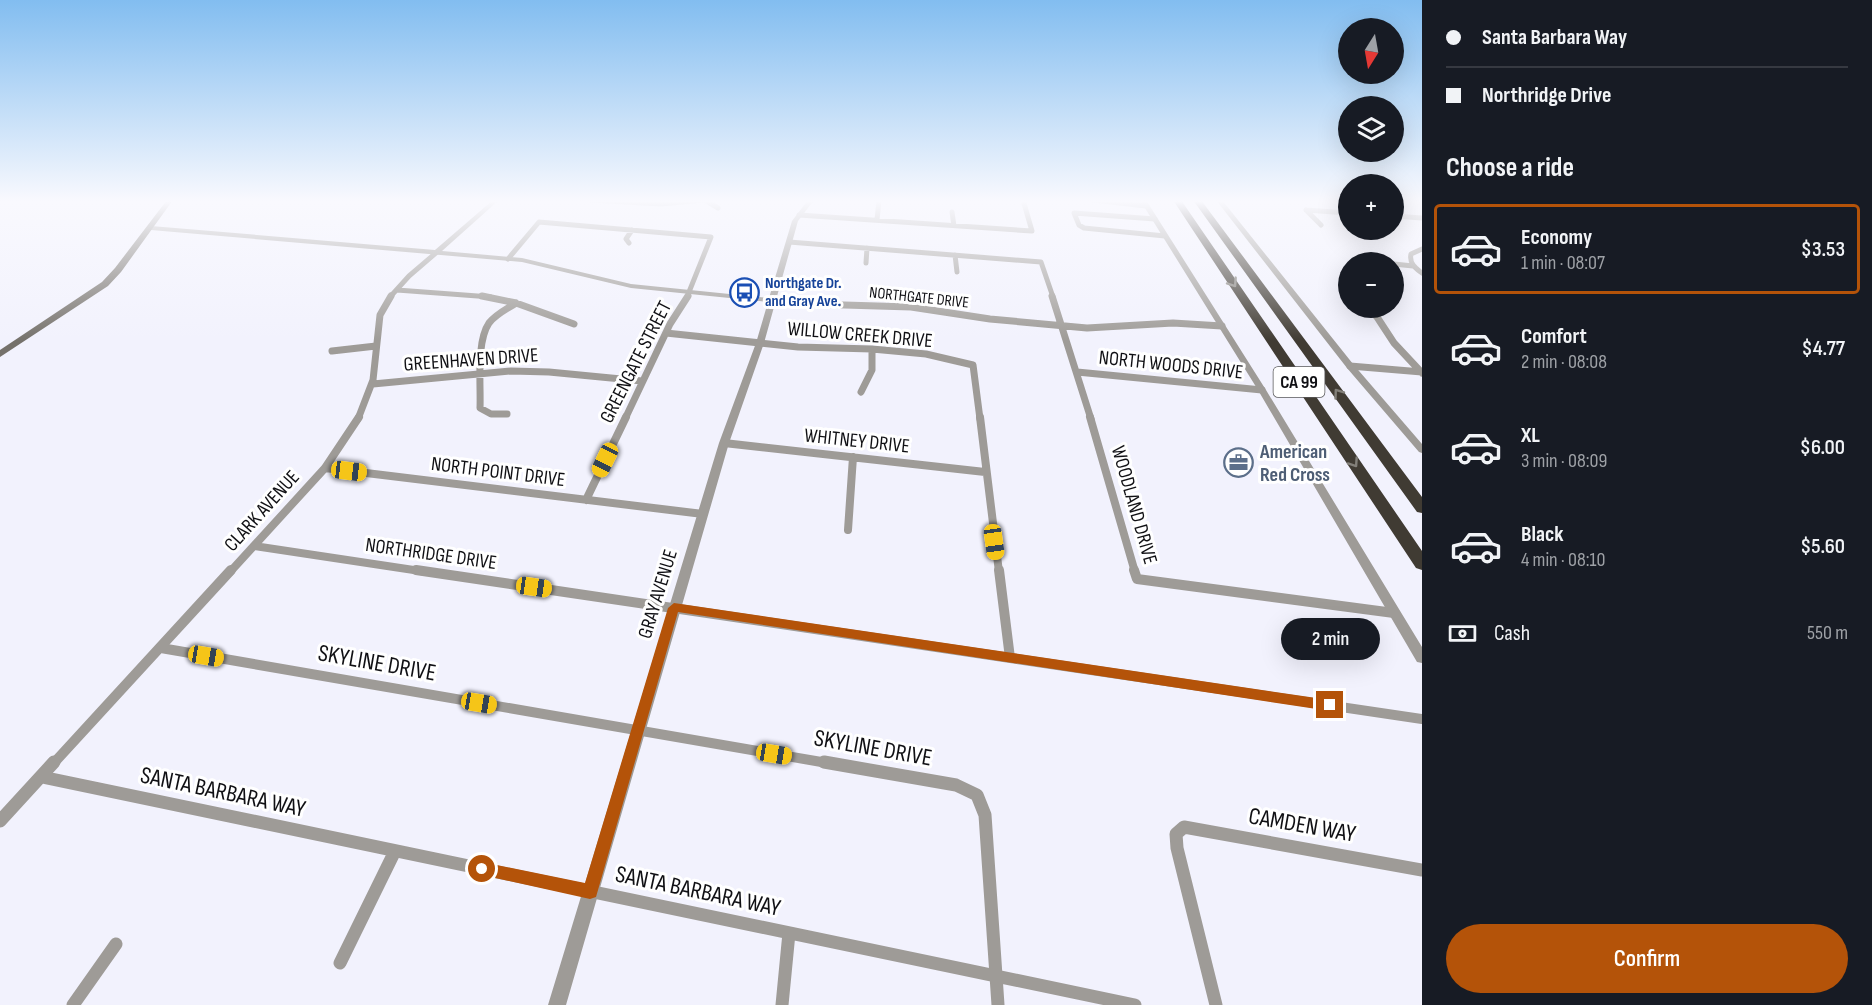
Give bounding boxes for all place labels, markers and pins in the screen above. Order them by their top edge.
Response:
place label: Northgate Dr. and Gray Ave. [765,274,842,311]
bus stop icon: Northgate Dr. and Gray Ave. [728,276,760,308]
place label: American Red Cross [1259,440,1330,487]
office icon: American Red Cross [1223,447,1255,479]

